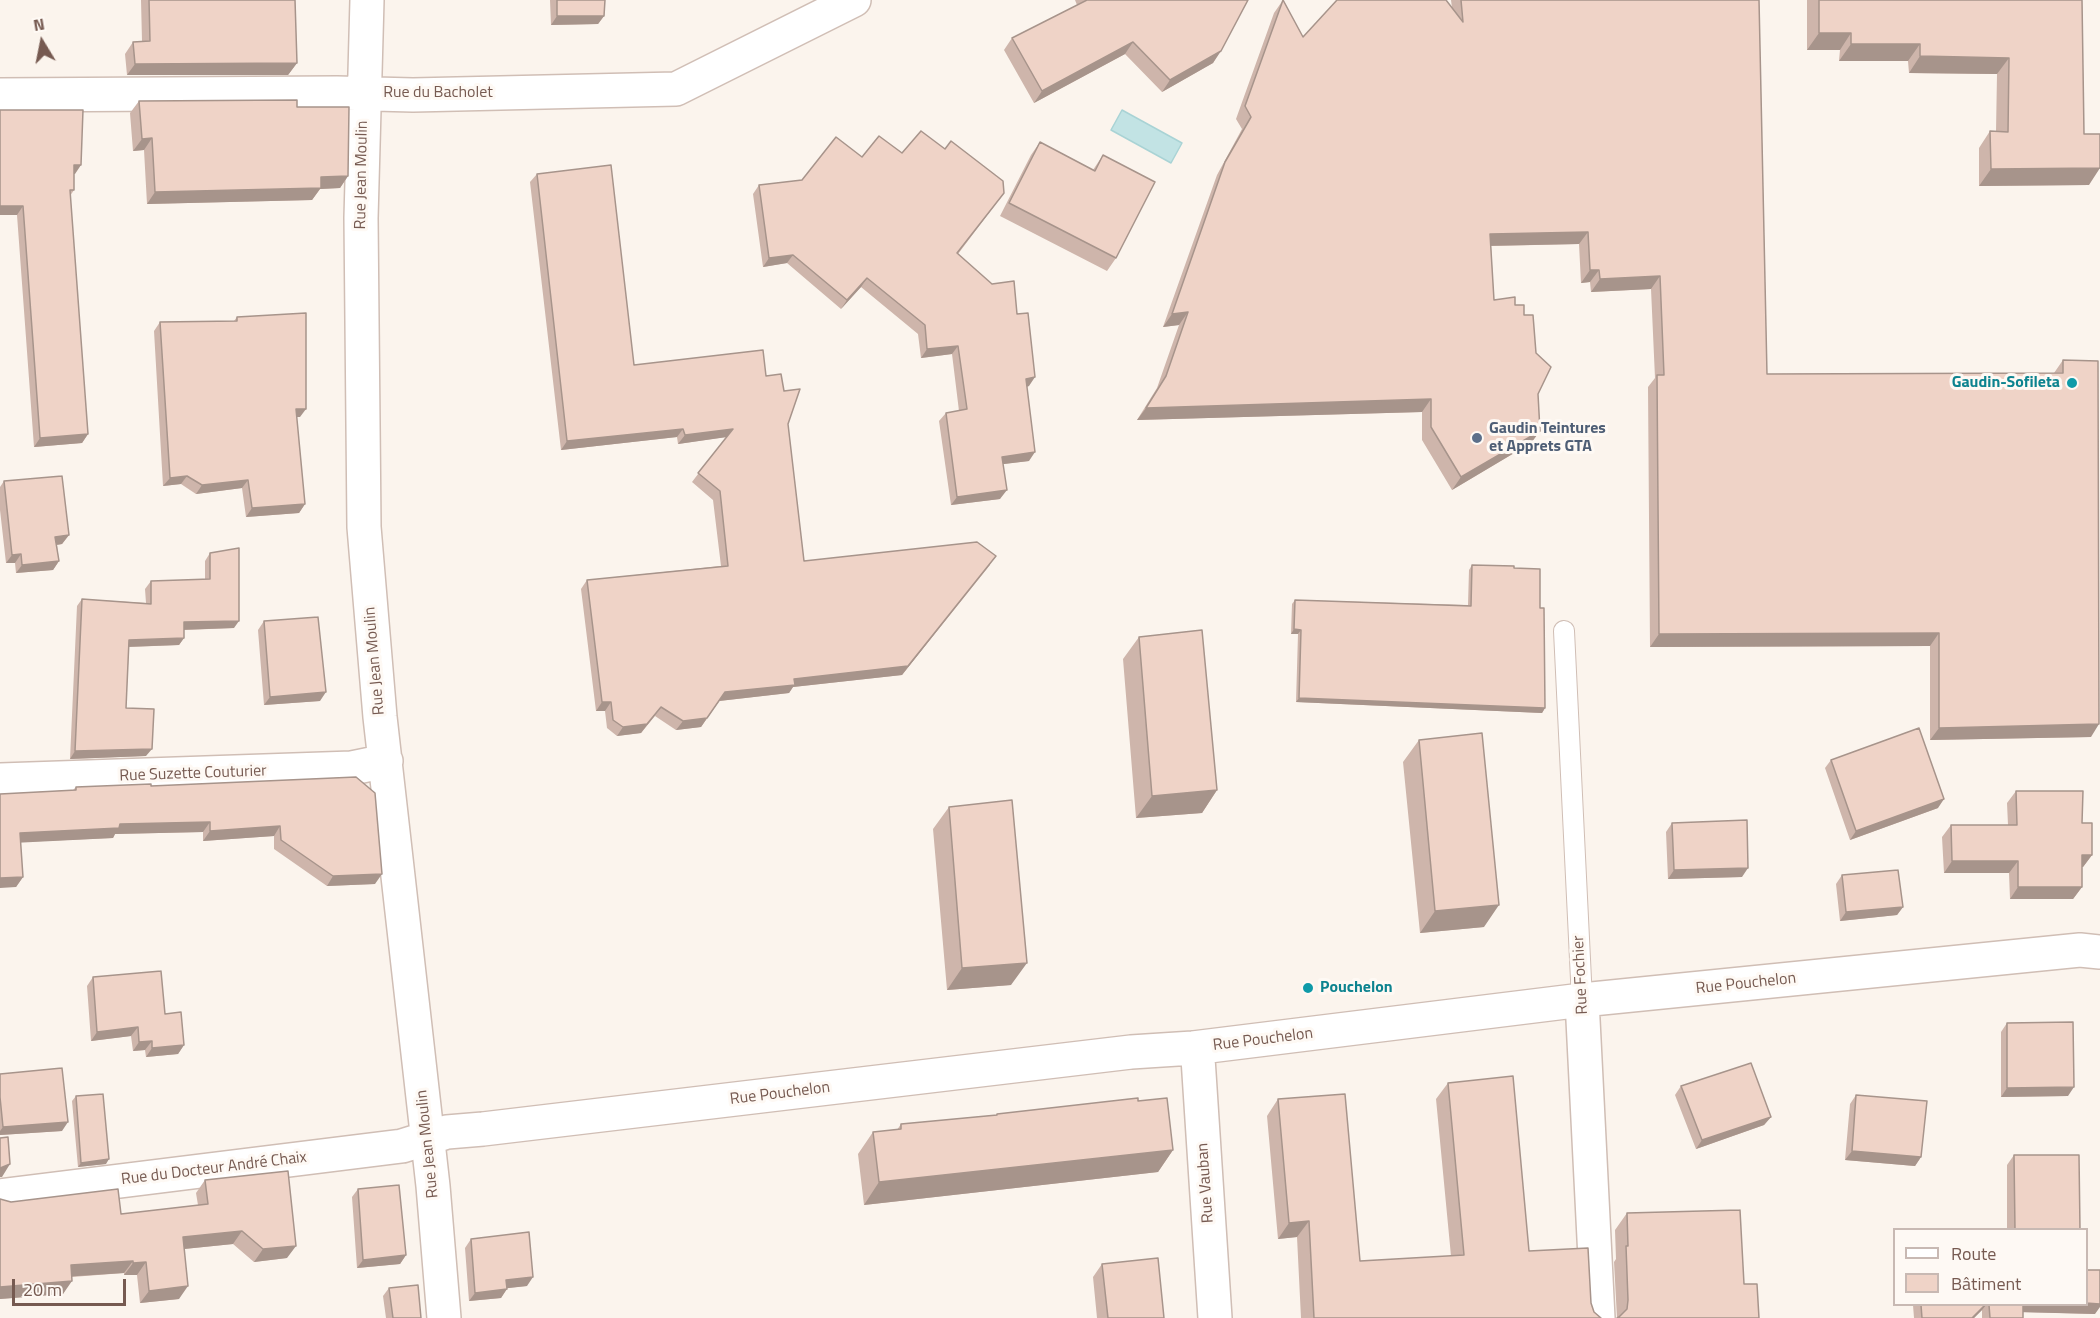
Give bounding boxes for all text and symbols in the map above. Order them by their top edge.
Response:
text: N [31,11,46,37]
north arrow [12,12,72,72]
street label: Rue du Bacholet [383,83,493,103]
street label: Rue Jean Moulin [351,120,373,230]
place label: Gaudin-Sofileta [1952,373,2060,393]
marker: Gaudin-Sofileta [2065,376,2079,390]
place label: Gaudin Teintures et Apprets GTA [1489,419,1606,457]
marker: Gaudin Teintures et Apprets GTA [1470,431,1484,445]
street label: Rue Jean Moulin [361,606,389,716]
street label: Rue Suzette Couturier [119,762,267,786]
street label: Rue Fochier [1569,935,1593,1015]
street label: Rue Pouchelon [1695,969,1797,999]
place label: Pouchelon [1320,978,1393,998]
marker: Pouchelon [1301,981,1315,995]
street label: Rue Pouchelon [1212,1024,1314,1056]
street label: Rue Pouchelon [729,1078,831,1110]
street label: Rue Jean Moulin [413,1089,443,1199]
street label: Rue Vauban [1194,1142,1218,1224]
street label: Rue du Docteur André Chaix [120,1148,308,1190]
legend [1893,1228,2088,1306]
text: Route [1951,1240,1996,1267]
scale bar [15,1267,129,1305]
text: Bâtiment [1951,1270,2021,1297]
text: 20 m [23,1276,62,1303]

